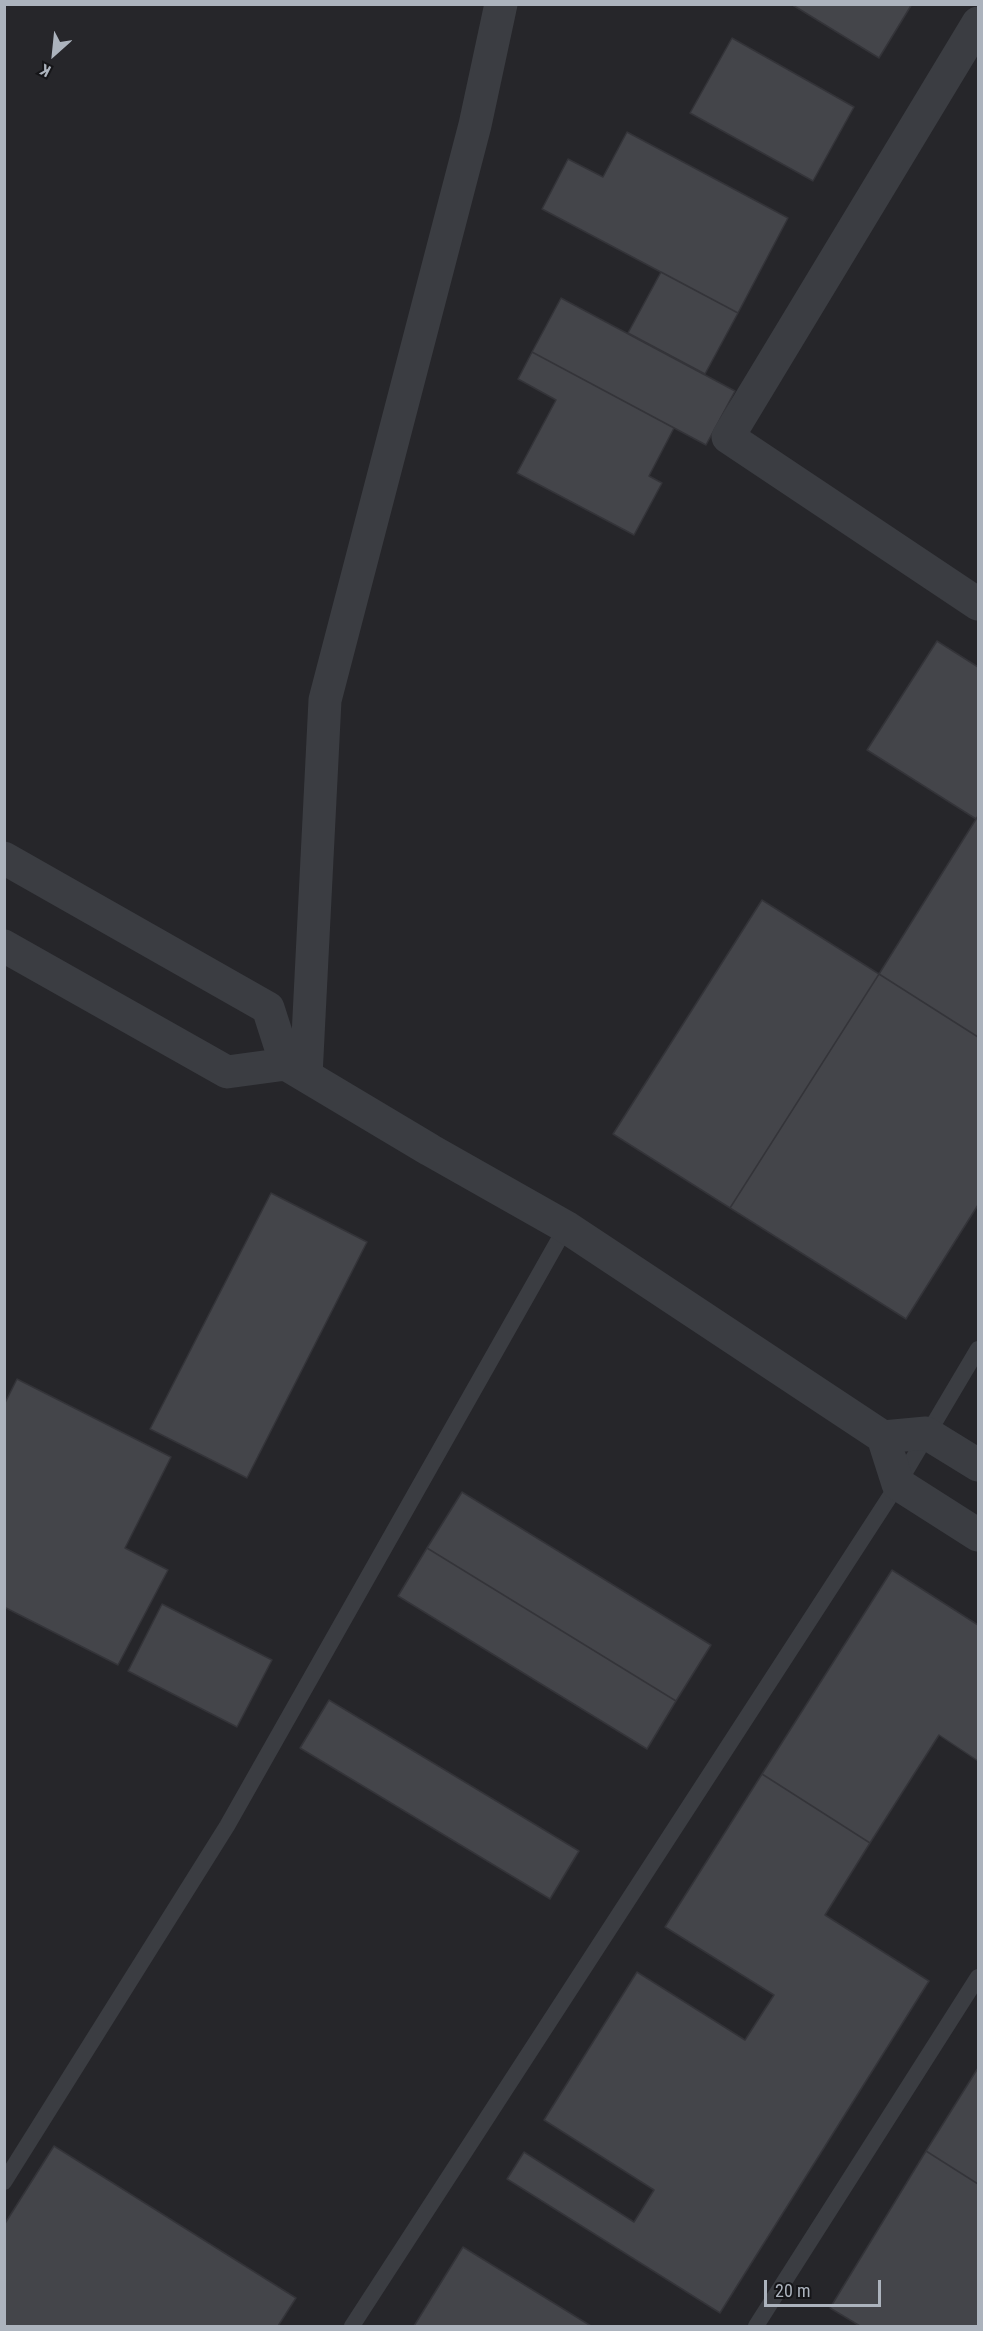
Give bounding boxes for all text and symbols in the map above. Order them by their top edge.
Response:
north arrow [24,24,84,84]
text: K [37,60,54,81]
scale bar [767,2268,884,2306]
text: 20 m [775,2280,810,2301]

